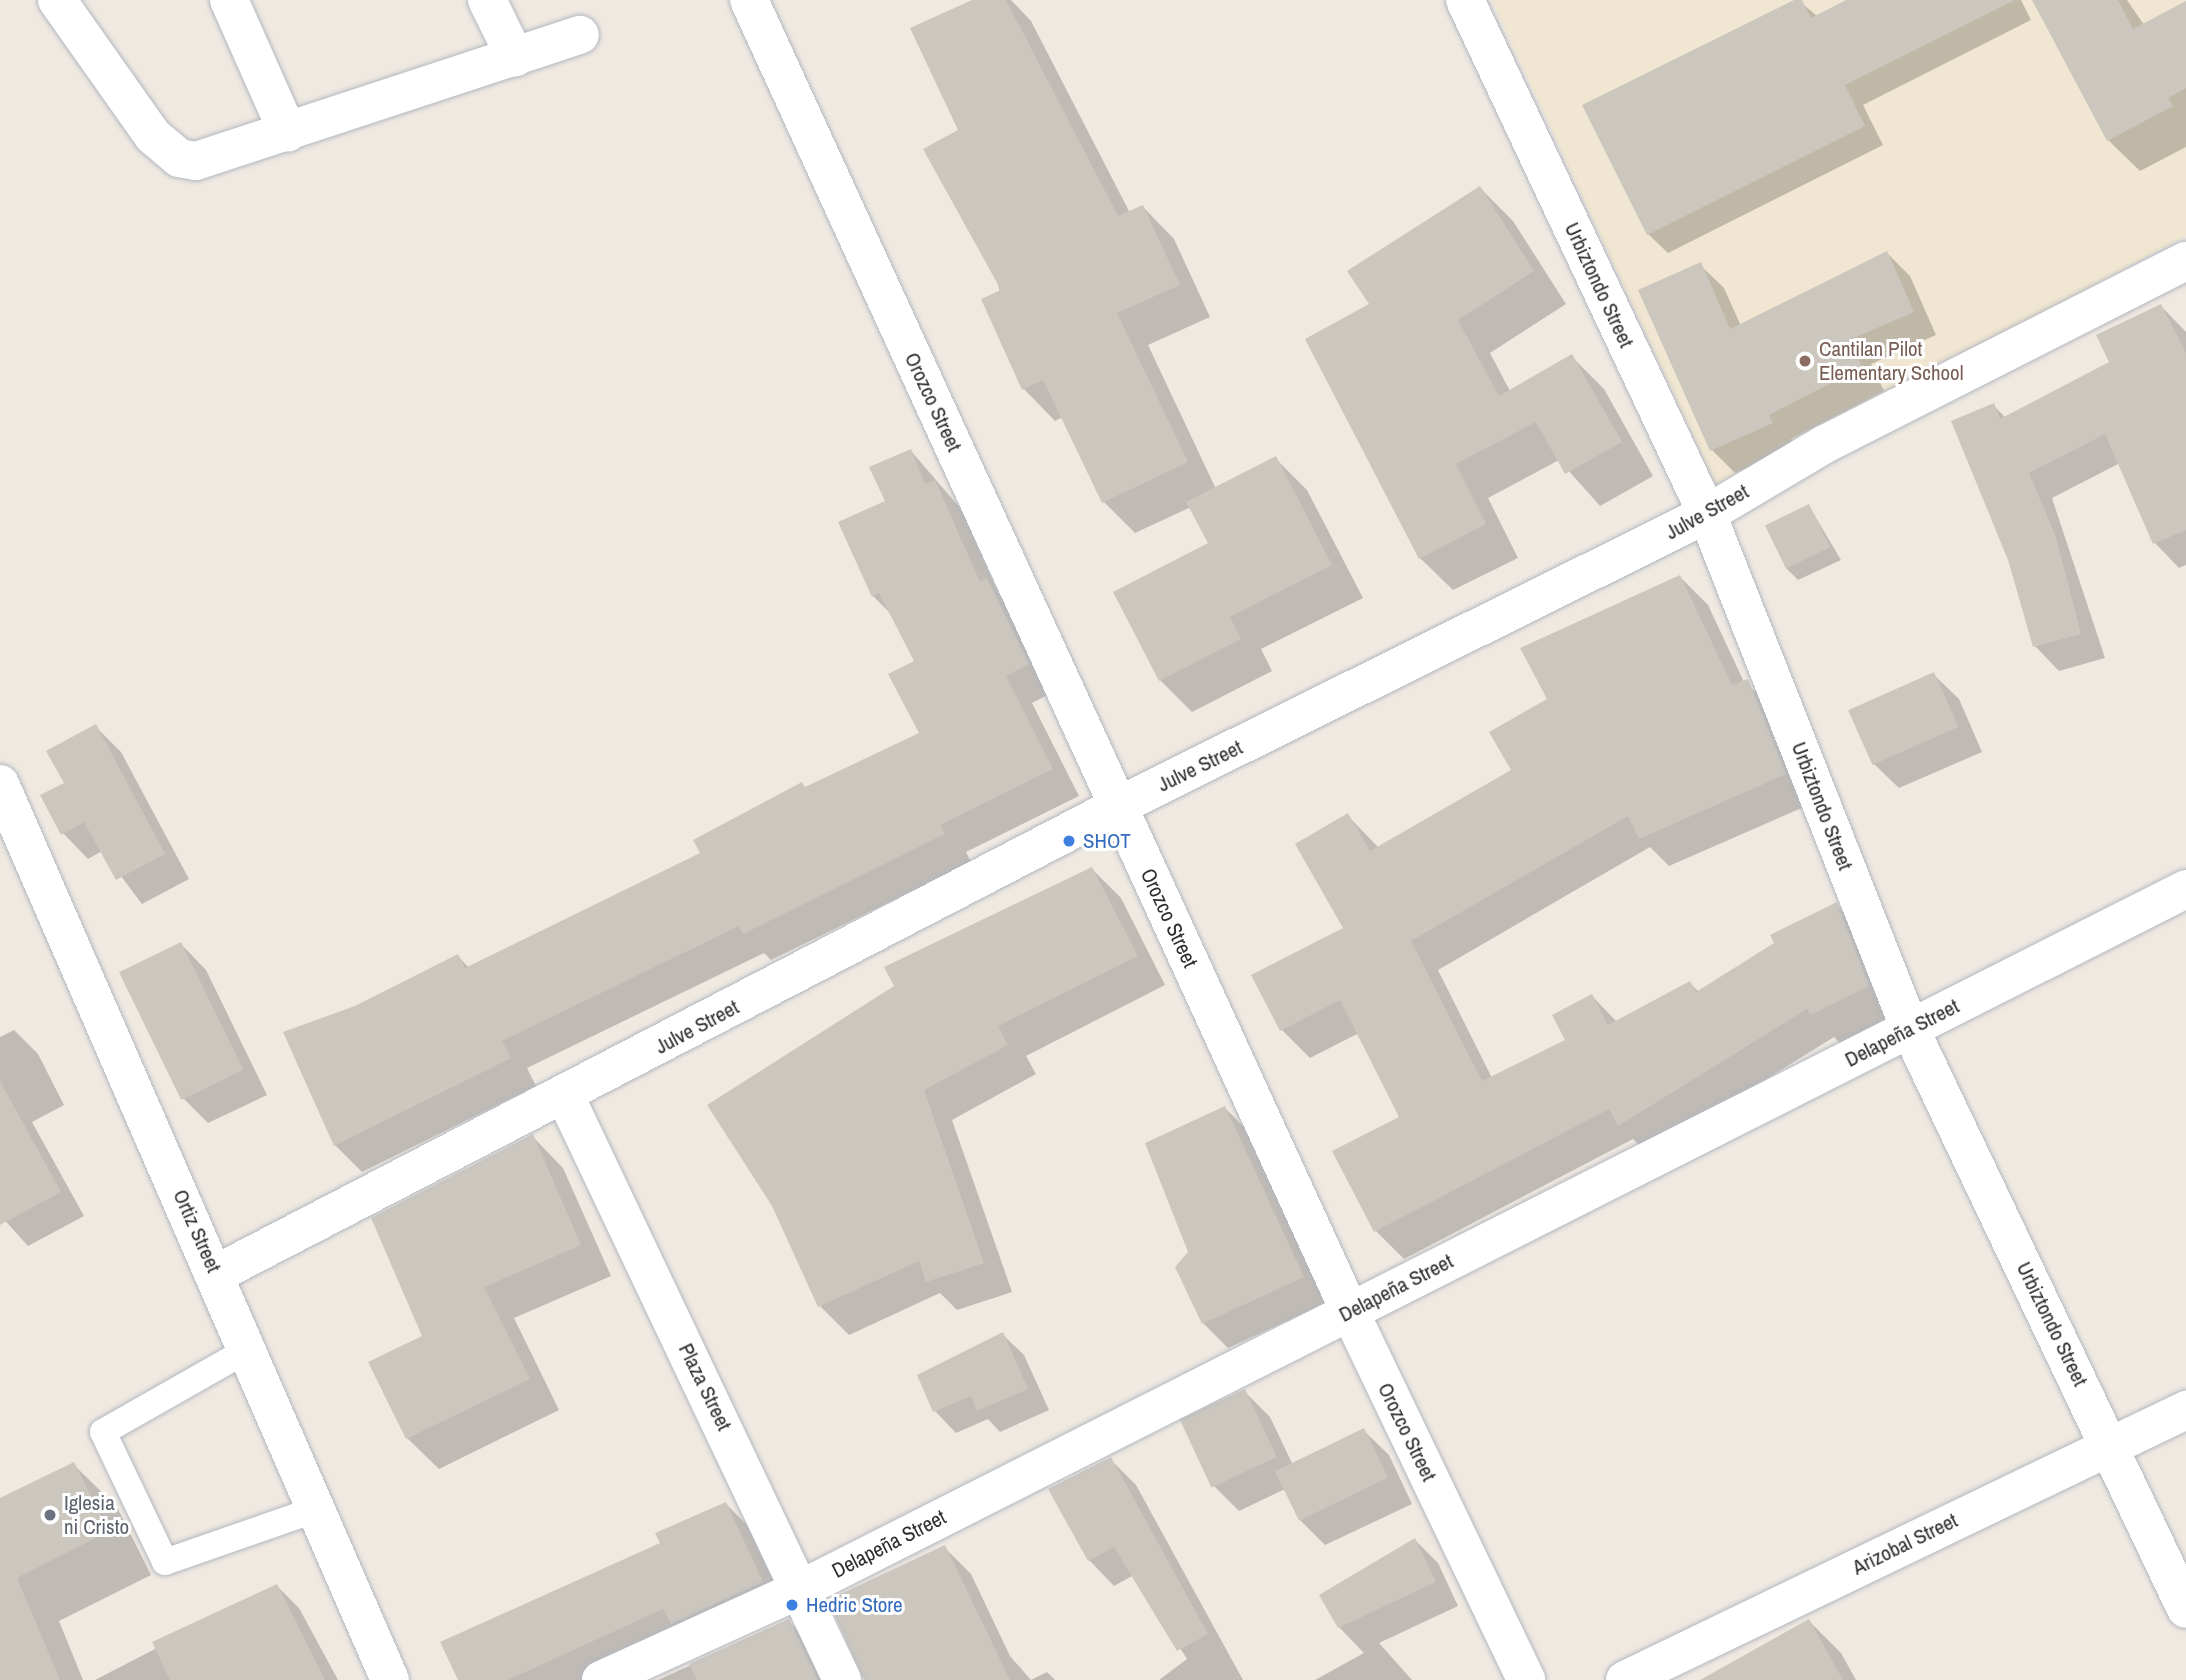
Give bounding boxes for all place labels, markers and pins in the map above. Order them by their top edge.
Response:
place label: Cantilan Pilot Elementary School [1819,336,1964,386]
marker: Cantilan Pilot Elementary School [1797,353,1813,369]
place label: SHOT [1083,828,1131,854]
marker: SHOT [1061,833,1077,849]
place label: Iglesia ni Cristo [64,1490,129,1540]
marker: Iglesia ni Cristo [42,1507,58,1523]
place label: Hedric Store [806,1592,903,1618]
marker: Hedric Store [784,1597,800,1613]

